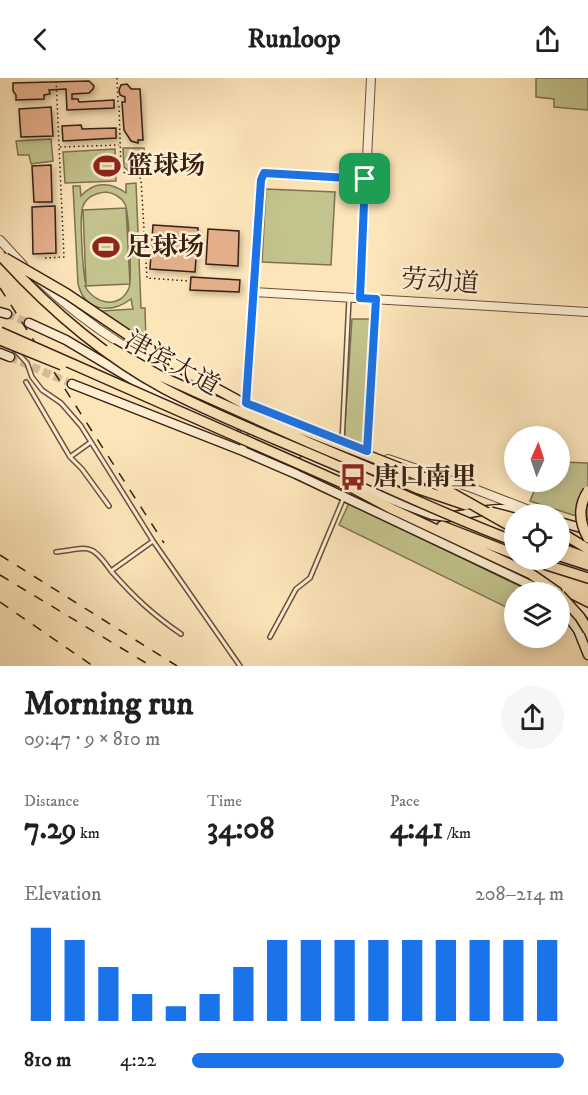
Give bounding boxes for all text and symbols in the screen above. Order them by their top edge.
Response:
text: Runloop [248,22,340,56]
icon: back [24,23,57,56]
icon: share [531,23,564,56]
place label: 篮球场 [127,150,205,183]
sports icon: 篮球场 [92,151,122,181]
pin [339,153,390,204]
icon: arrive [348,162,381,195]
place label: 足球场 [126,231,204,264]
sports icon: 足球场 [91,232,121,262]
street label: 劳动道 [400,263,480,301]
street label: 津滨大道 [119,324,225,404]
north arrow [504,426,570,492]
map controls [504,426,570,648]
place label: 唐口南里 [373,461,477,494]
bus stop icon: 唐口南里 [338,462,368,492]
button: locate [504,504,570,570]
button: layers [504,582,570,648]
text: Morning run [24,684,193,725]
button: share [501,686,564,749]
text: 09:47 · 9 × 810 m [24,727,160,752]
text: Distance [24,791,79,811]
text: Time [207,791,242,811]
text: Pace [390,791,420,811]
text: 7.29 [24,811,76,848]
text: 34:08 [207,811,274,848]
text: 4:41 [390,811,443,848]
text: km [76,823,100,843]
text: /km [443,823,471,843]
text: Elevation [24,882,101,907]
text: 208–214 m [475,882,564,907]
text: 810 m [24,1048,71,1073]
text: 4:22 [120,1048,156,1073]

